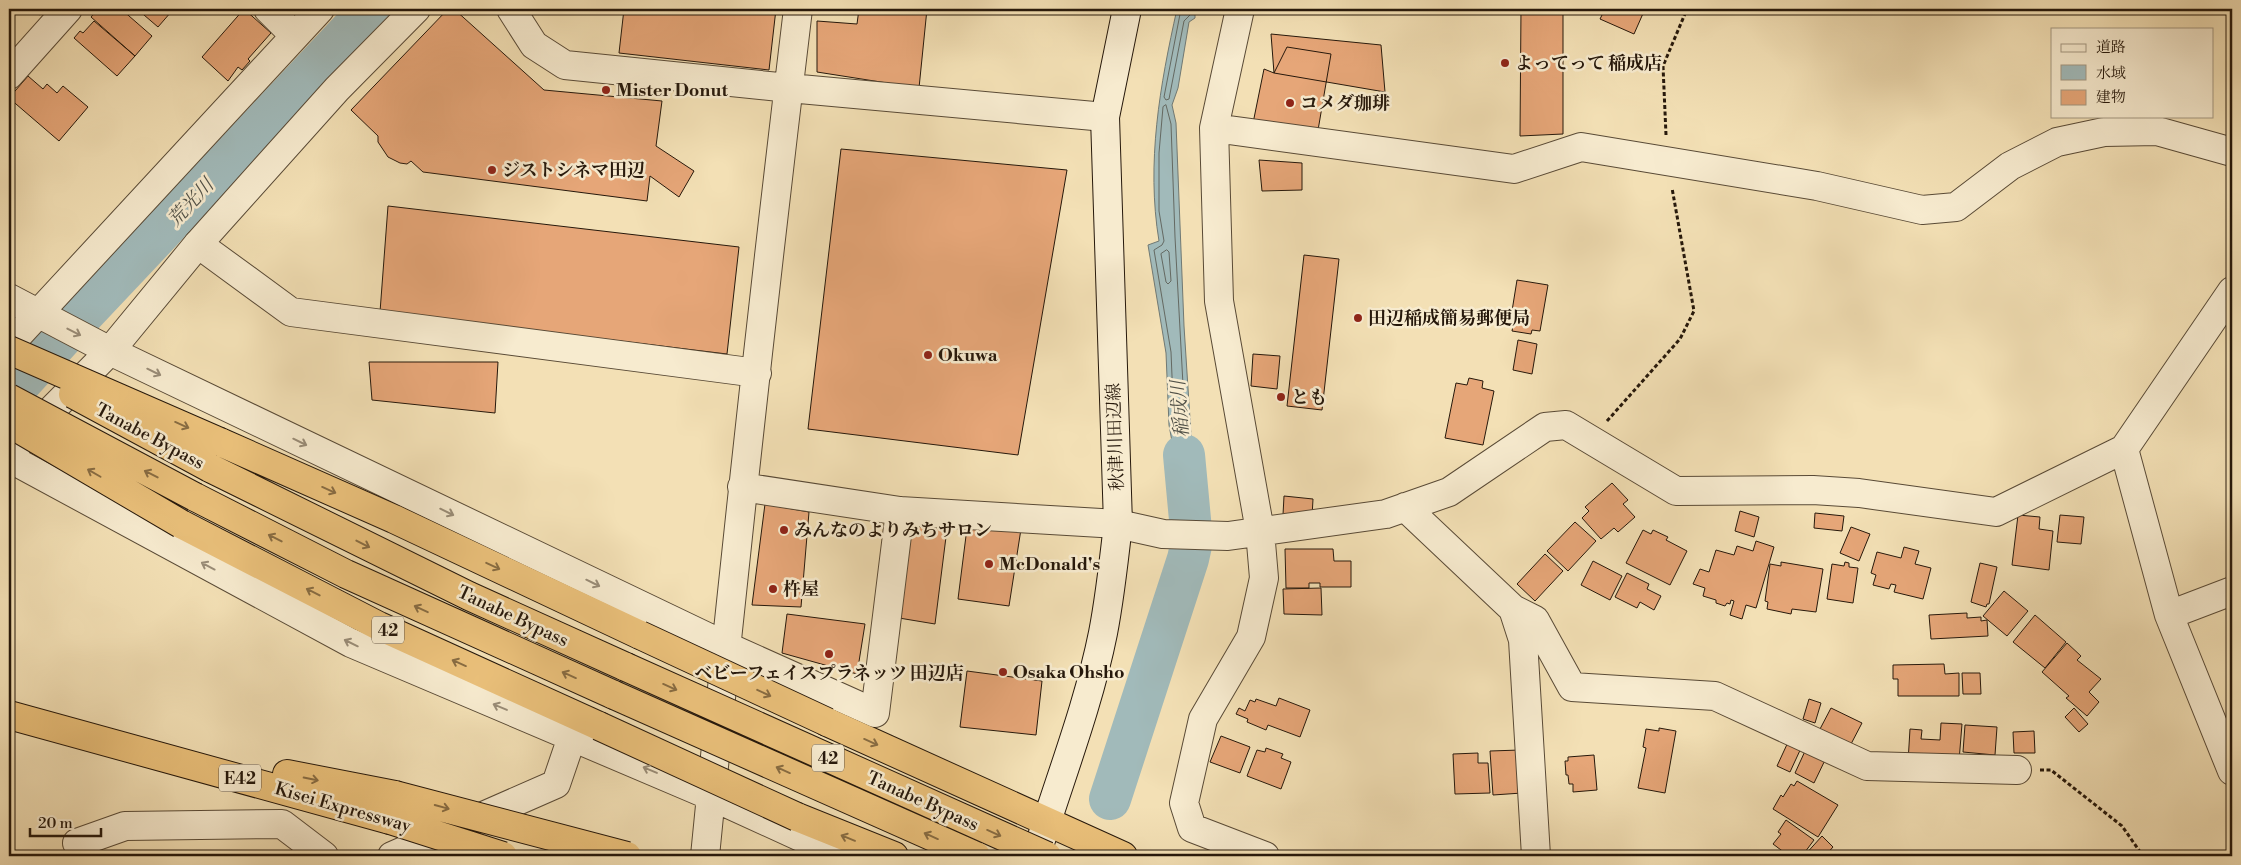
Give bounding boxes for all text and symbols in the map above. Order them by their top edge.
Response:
legend [2051,28,2214,118]
text: 道路 [2096,38,2126,57]
place label: よってって 稲成店 [1515,52,1662,75]
marker: よってって 稲成店 [1499,57,1511,69]
text: 水域 [2096,64,2126,83]
place label: Mister Donut [616,79,728,102]
marker: Mister Donut [600,84,612,96]
text: 建物 [2096,88,2126,107]
place label: コメダ珈琲 [1300,92,1390,115]
marker: コメダ珈琲 [1284,97,1296,109]
place label: ジストシネマ田辺 [502,159,645,182]
marker: ジストシネマ田辺 [486,164,498,176]
water label: 荒光川 [163,172,220,232]
place label: 田辺稲成簡易郵便局 [1368,307,1530,330]
marker: 田辺稲成簡易郵便局 [1352,312,1364,324]
one-way arrow [66,328,81,337]
place label: Okuwa [938,344,998,367]
marker: Okuwa [922,349,934,361]
one-way arrow [146,367,161,377]
water label: 稲成川 [1166,378,1194,438]
street label: 秋津川田辺線 [1102,383,1129,491]
place label: とも [1291,386,1327,409]
marker: とも [1275,391,1287,403]
street label: Tanabe Bypass [91,398,208,475]
one-way arrow [174,421,189,431]
one-way arrow [292,438,307,447]
one-way arrow [87,467,101,477]
one-way arrow [144,469,159,478]
one-way arrow [321,486,336,496]
one-way arrow [439,508,454,518]
place label: みんなのよりみちサロン [794,519,992,542]
marker: みんなのよりみちサロン [778,524,790,536]
one-way arrow [267,533,282,543]
one-way arrow [355,540,370,549]
place label: McDonald's [999,553,1100,576]
marker: McDonald's [983,558,995,570]
one-way arrow [201,561,216,570]
one-way arrow [485,561,500,571]
place label: 杵屋 [783,578,819,601]
one-way arrow [585,579,600,588]
street label: Tanabe Bypass [454,581,572,652]
marker: 杵屋 [767,583,779,595]
one-way arrow [306,587,321,596]
one-way arrow [414,603,429,613]
road number: 42 [372,616,404,644]
one-way arrow [344,638,359,647]
marker: ベビーフェイスプラネッツ 田辺店 [823,648,835,660]
one-way arrow [452,658,467,667]
place label: Osaka Ohsho [1013,661,1125,684]
place label: ベビーフェイスプラネッツ 田辺店 [694,662,964,685]
marker: Osaka Ohsho [997,666,1009,678]
one-way arrow [562,669,577,679]
one-way arrow [662,683,677,693]
one-way arrow [756,688,771,698]
one-way arrow [493,701,508,710]
one-way arrow [863,737,878,747]
road number: 42 [812,744,844,771]
road number: E42 [219,764,261,791]
one-way arrow [643,764,658,774]
one-way arrow [776,765,791,775]
street label: Tanabe Bypass [863,767,982,836]
one-way arrow [302,774,318,784]
street label: Kisei Expressway [272,777,414,838]
one-way arrow [434,803,450,813]
scale bar [30,805,101,837]
text: 20 m [38,814,73,833]
one-way arrow [986,828,1001,838]
one-way arrow [924,831,939,841]
one-way arrow [841,833,857,842]

